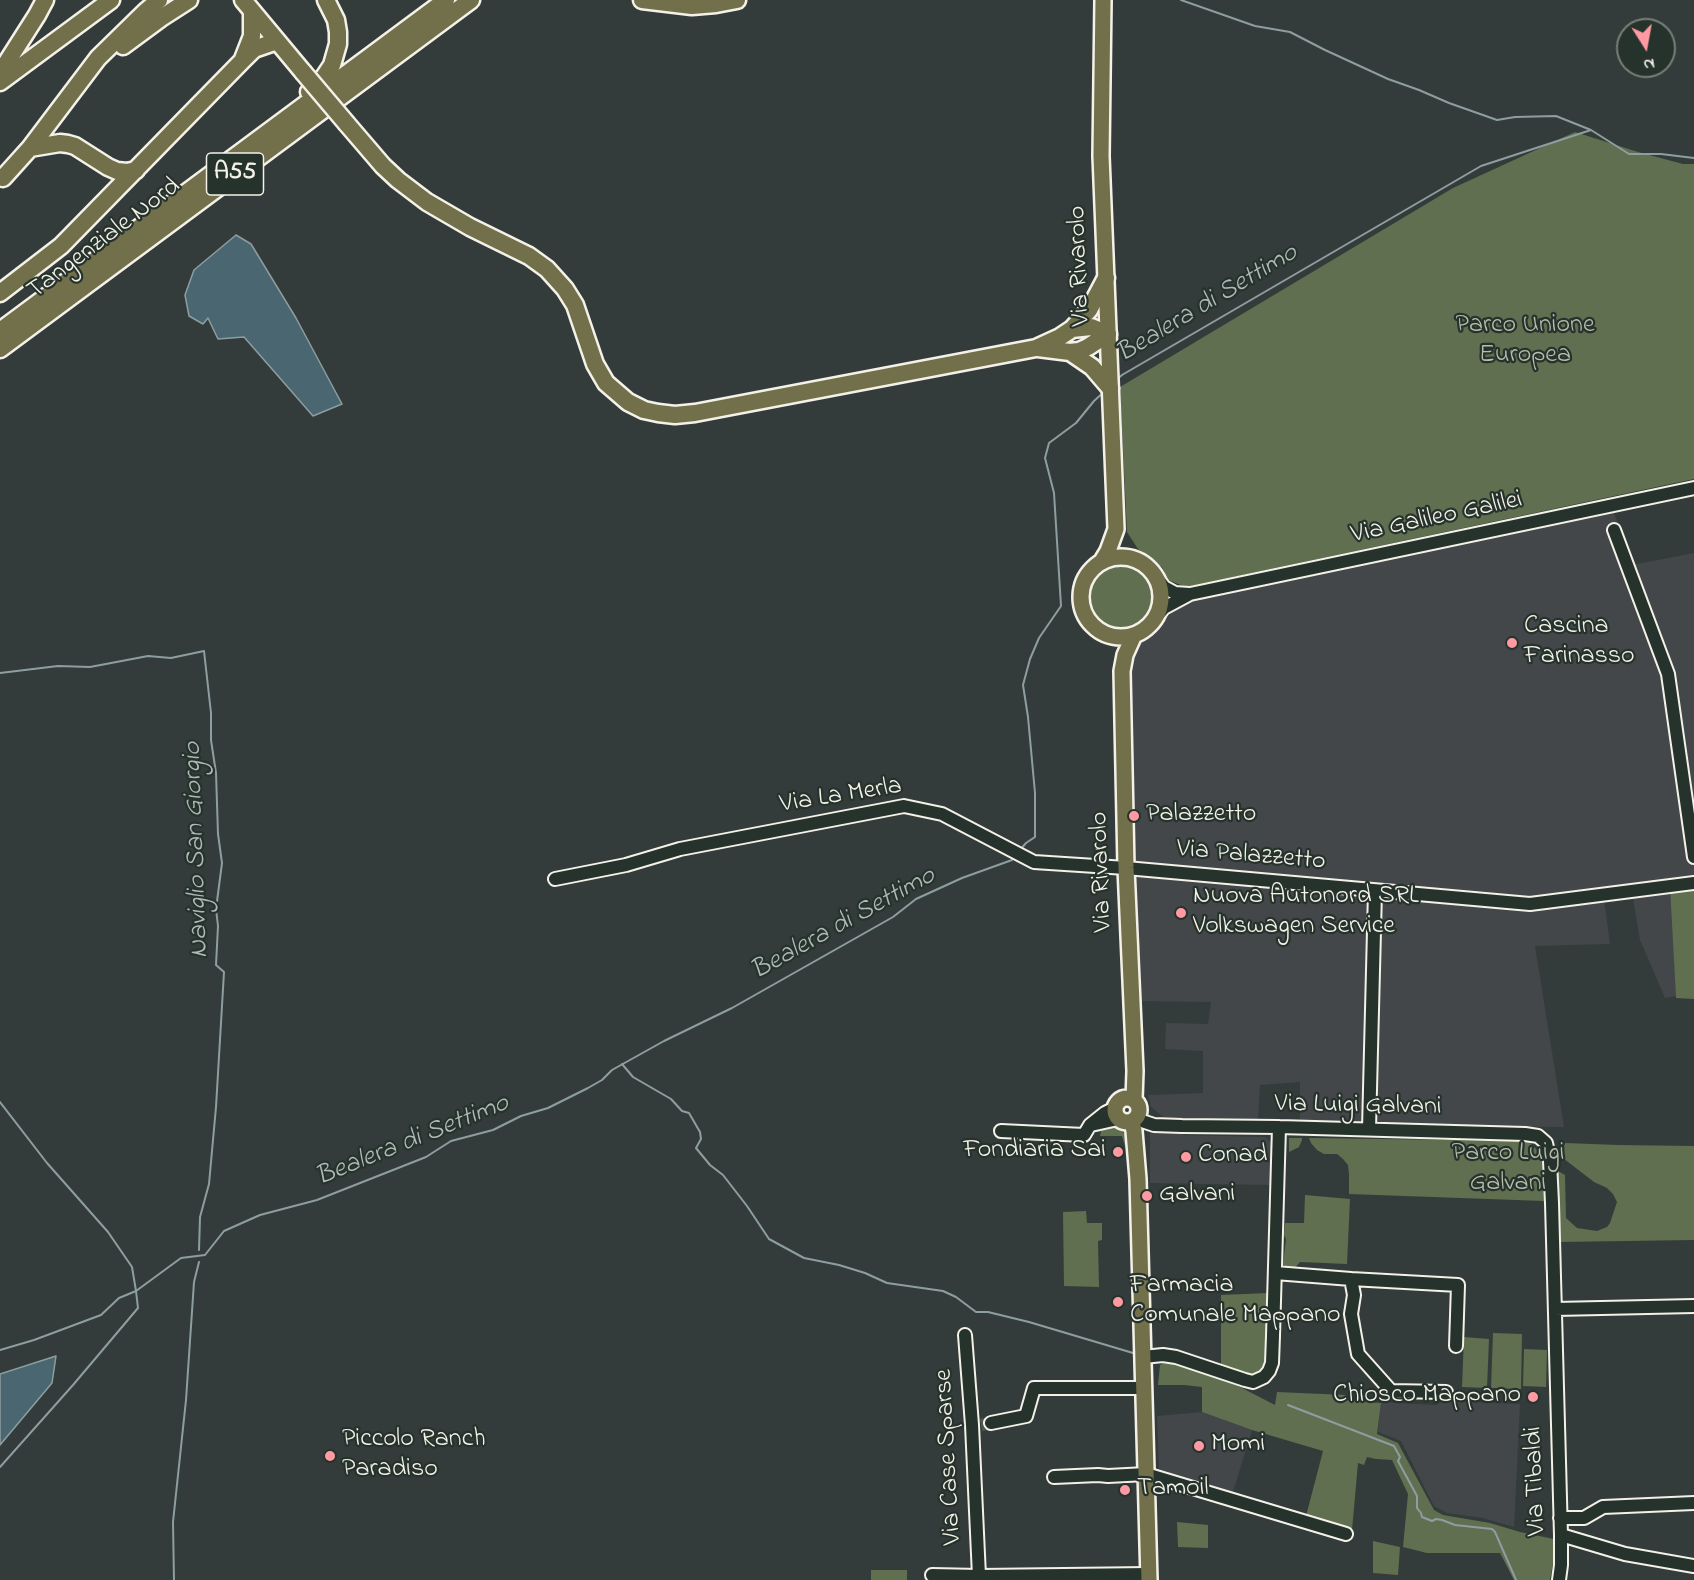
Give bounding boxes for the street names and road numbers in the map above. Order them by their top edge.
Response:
road number: A55 [206,153,264,195]
street label: Tangenziale Nord [22,172,188,308]
street label: Via Rivarolo [1063,205,1099,327]
street label: Via Galileo Galilei [1349,486,1525,552]
street label: Via La Merla [778,772,904,822]
street label: Via Rivarolo [1085,811,1121,933]
street label: Via Palazzetto [1175,835,1327,879]
street label: Via Luigi Galvani [1274,1090,1442,1124]
street label: Via Case Sparse [930,1368,970,1546]
street label: Via Tibaldi [1519,1426,1555,1536]

